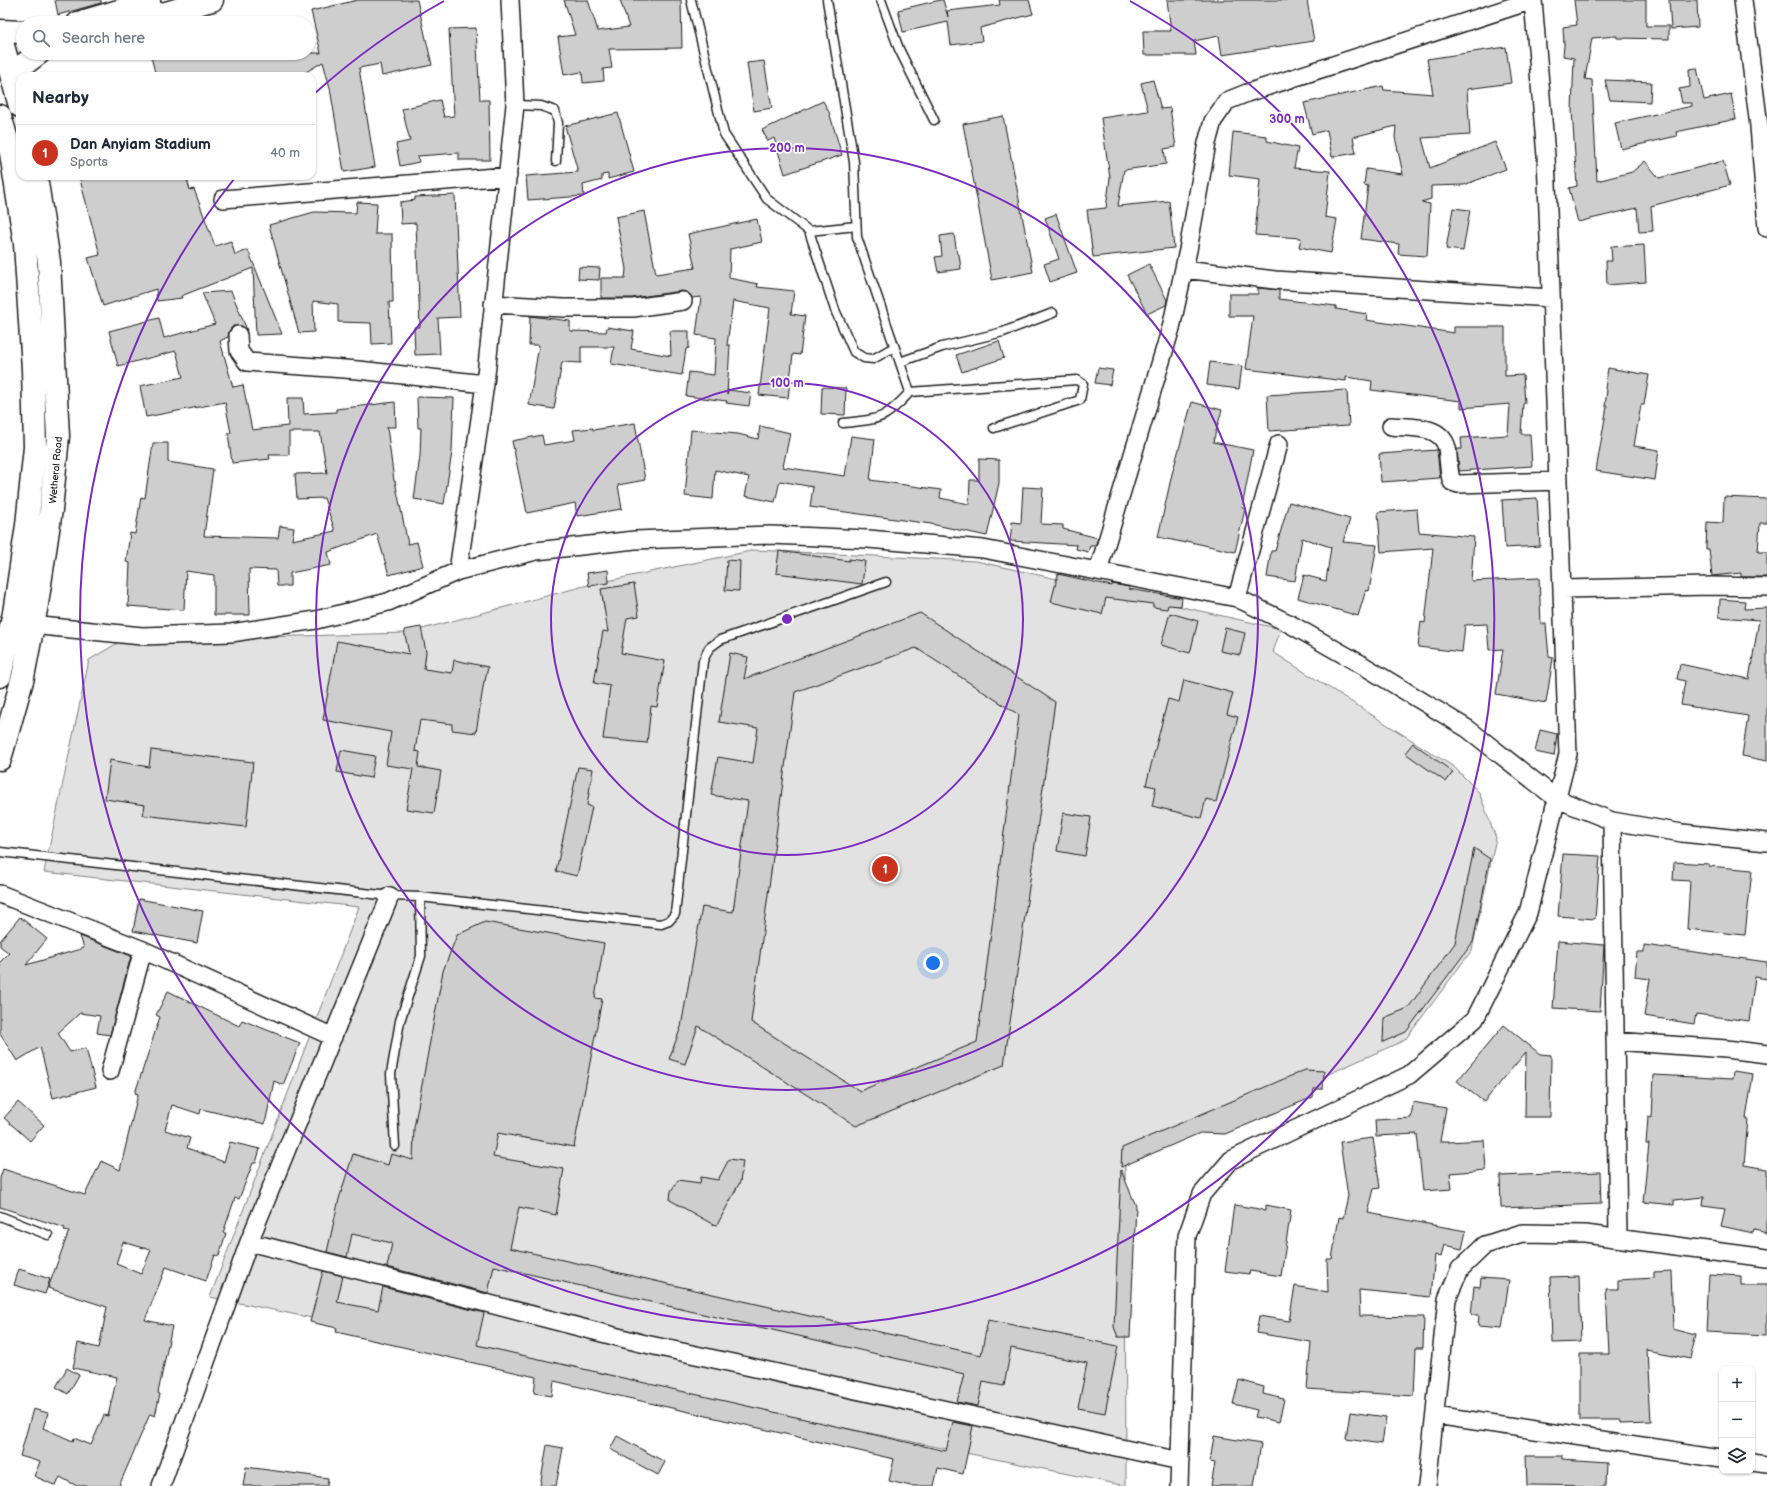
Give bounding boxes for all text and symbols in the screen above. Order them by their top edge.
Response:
search box [16,16,316,60]
icon: search [30,27,52,49]
text: Search here [62,29,145,48]
text: Nearby [32,88,89,108]
text: 300 m [1269,112,1305,127]
text: Dan Anyiam Stadium [70,135,211,154]
text: 200 m [769,141,805,156]
text: 1 [42,145,48,161]
text: 40 m [270,145,300,161]
text: Sports [70,154,108,170]
text: 100 m [770,376,804,391]
street label: Wetheral Road [47,436,65,504]
centre of rings [780,612,794,626]
pin: 1 [872,854,898,884]
your location [923,953,943,973]
map controls [1719,1366,1755,1474]
button: + [1719,1366,1755,1402]
button: − [1719,1402,1755,1438]
button: layers [1719,1438,1755,1474]

